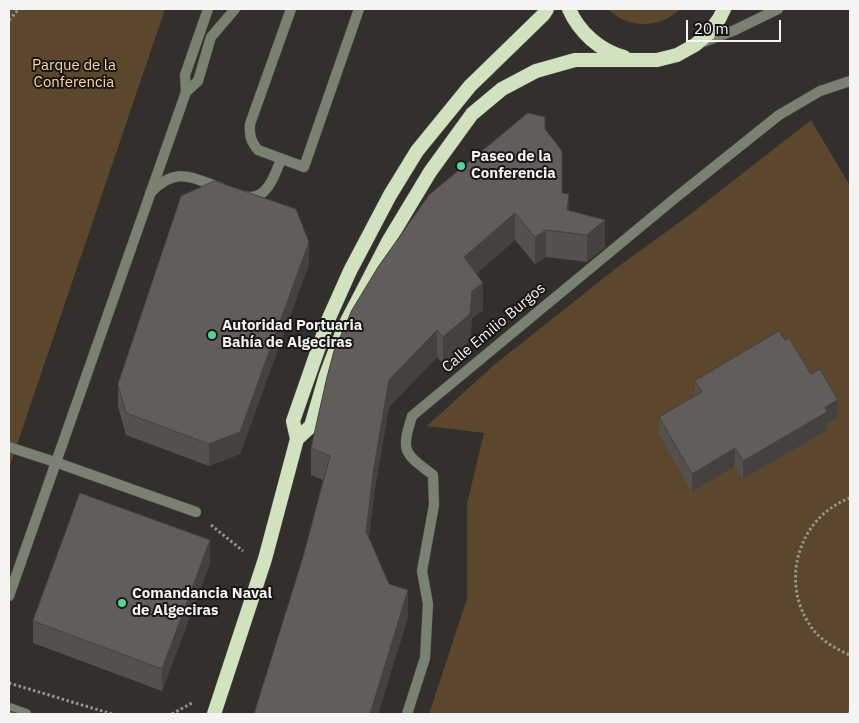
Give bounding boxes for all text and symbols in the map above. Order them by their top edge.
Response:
scale bar [689,10,784,42]
text: 20 m [694,19,729,38]
park label: Parque de la Conferencia [32,57,116,92]
place label: Paseo de la Conferencia [471,148,556,183]
marker: Paseo de la Conferencia [455,160,467,172]
street label: Calle Emilio Burgos [439,279,549,377]
place label: Autoridad Portuaria Bahía de Algeciras [222,317,362,352]
marker: Autoridad Portuaria Bahía de Algeciras [206,329,218,341]
place label: Comandancia Naval de Algeciras [132,585,272,620]
marker: Comandancia Naval de Algeciras [116,597,128,609]

